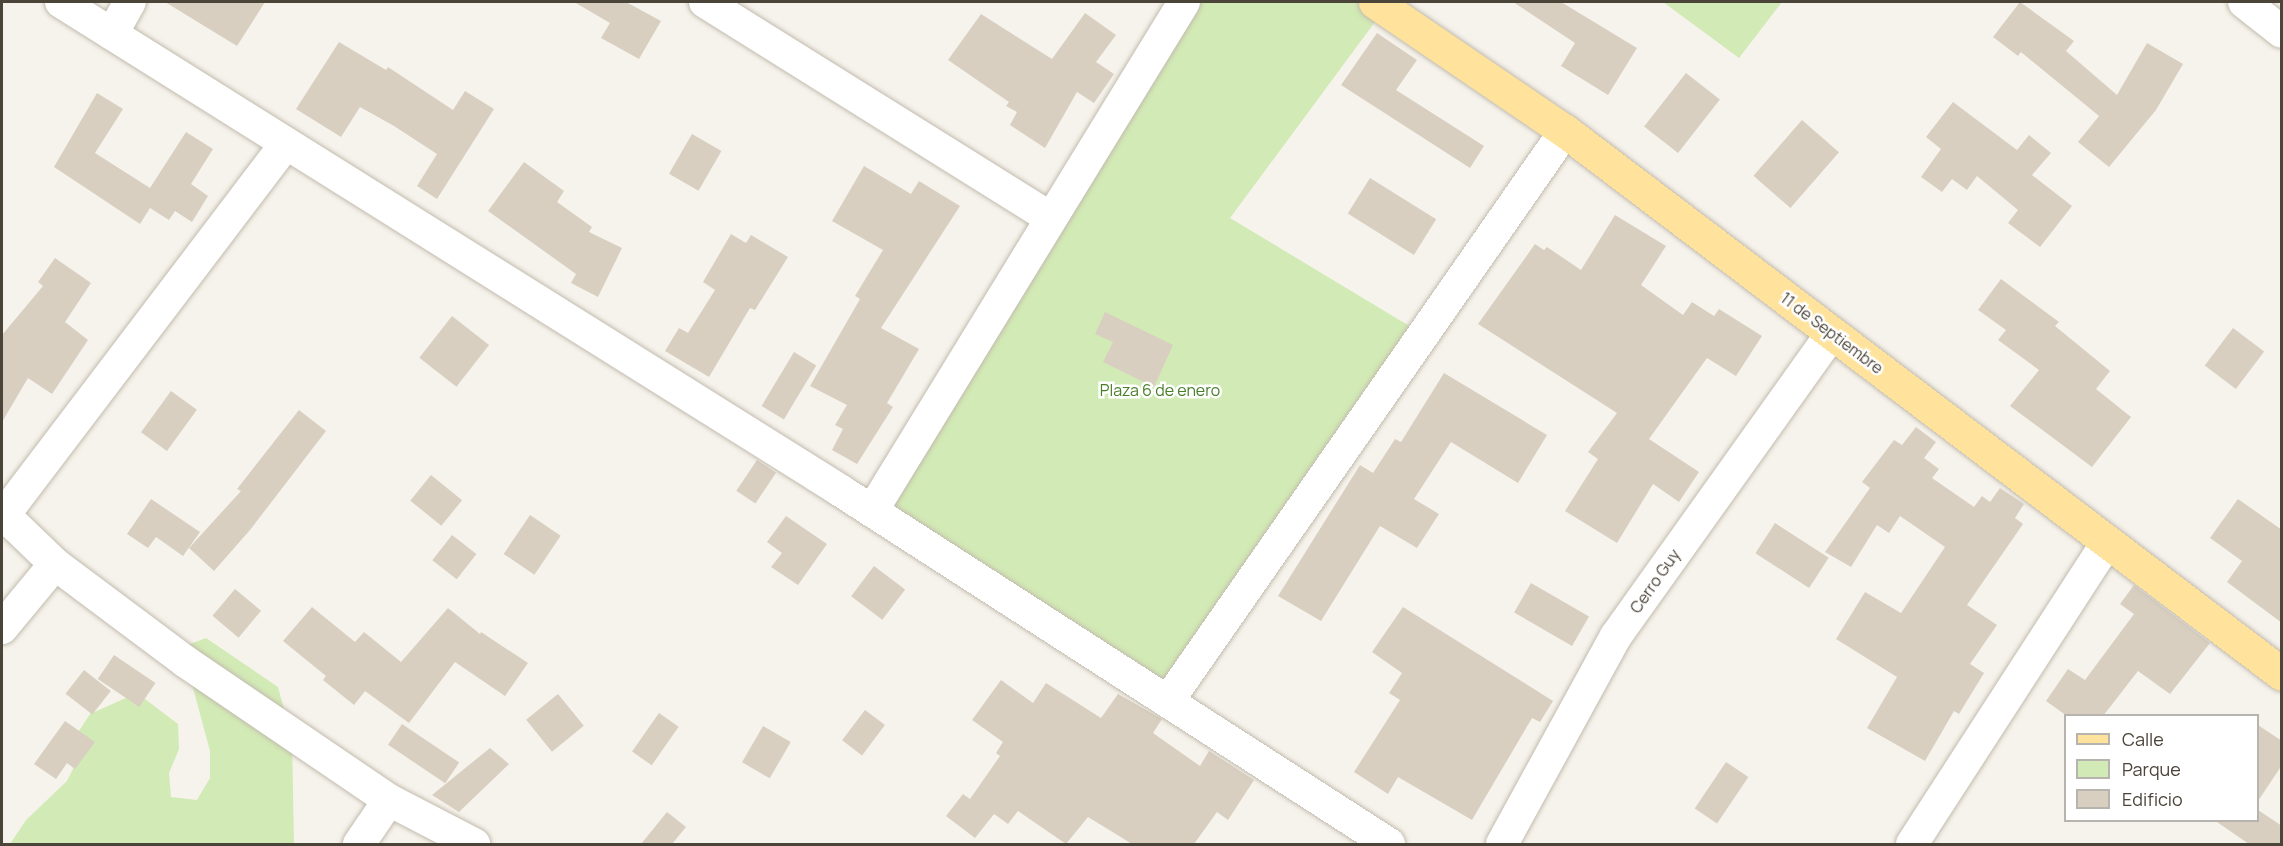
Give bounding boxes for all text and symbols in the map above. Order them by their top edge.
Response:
street label: 11 de Septiembre [1777,288,1887,378]
park label: Plaza 6 de enero [1100,380,1220,400]
street label: Cerro Guy [1626,545,1684,617]
legend [2064,714,2259,822]
text: Calle [2122,727,2164,751]
text: Parque [2122,757,2181,781]
text: Edificio [2122,787,2183,811]

